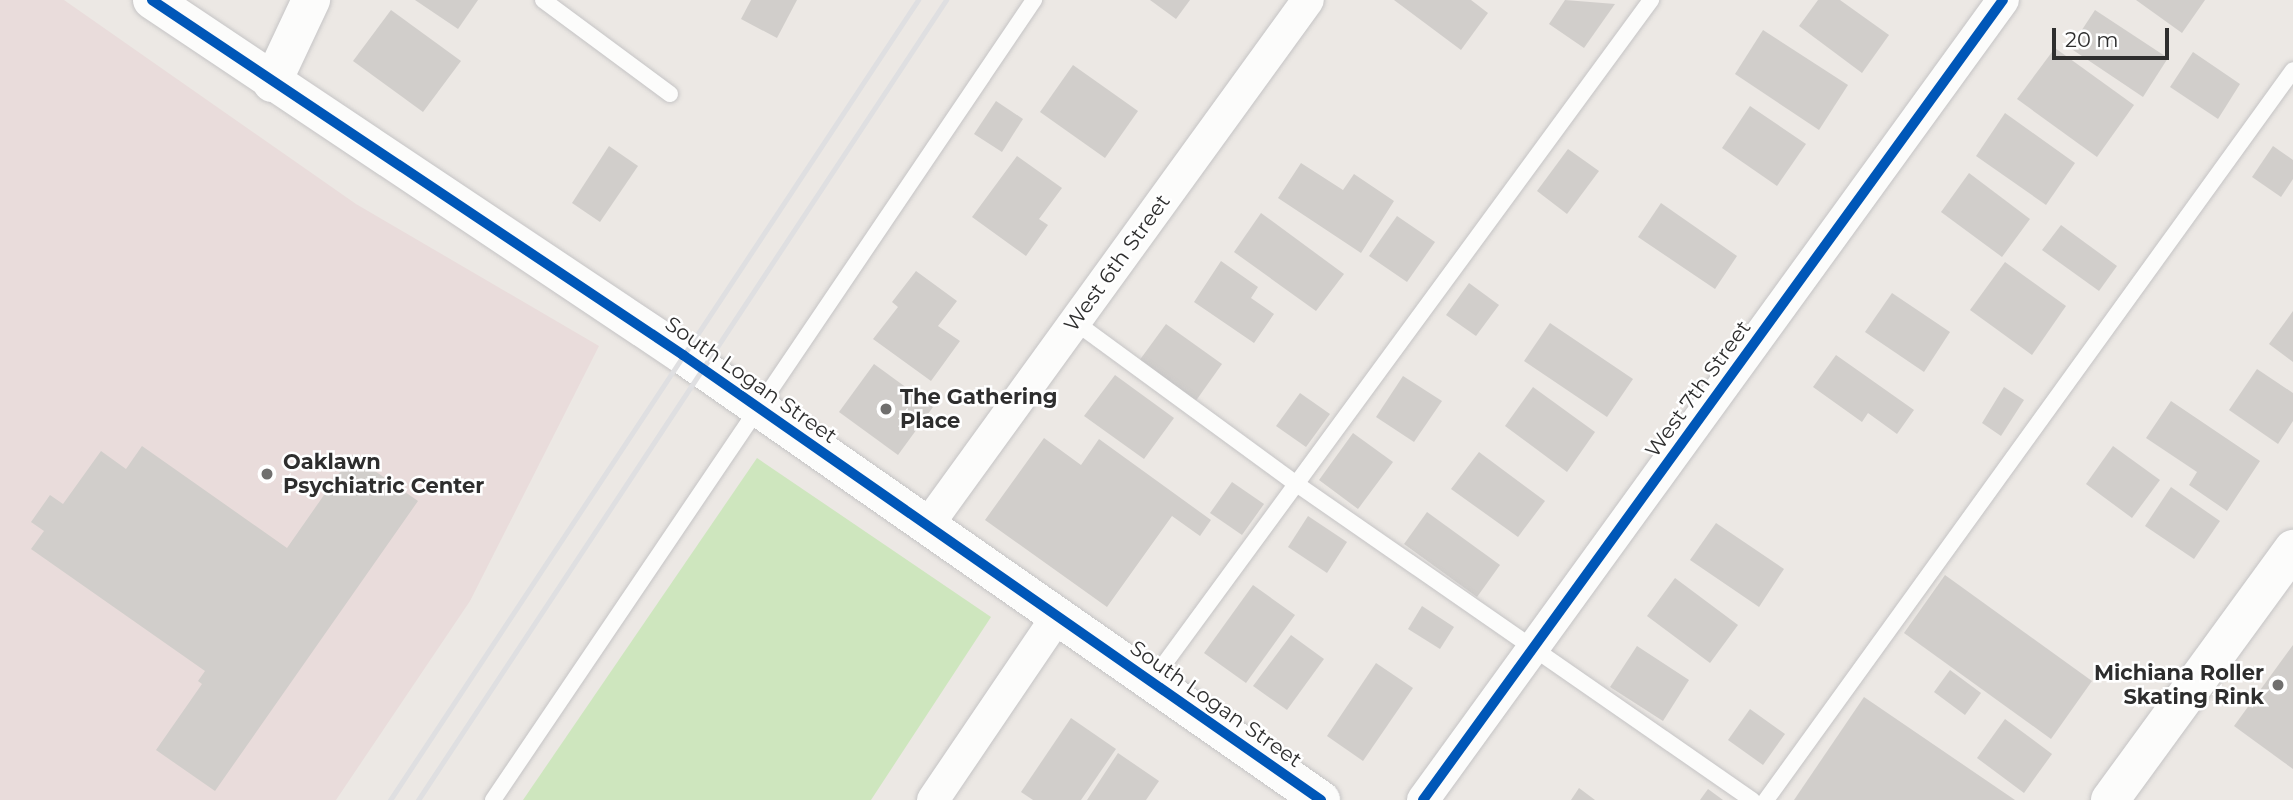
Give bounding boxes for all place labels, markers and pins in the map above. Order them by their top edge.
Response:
place label: The Gathering Place [900,384,1057,434]
marker: The Gathering Place [878,401,894,417]
place label: Oaklawn Psychiatric Center [283,449,484,499]
marker: Oaklawn Psychiatric Center [257,464,277,484]
place label: Michiana Roller Skating Rink [2094,660,2264,710]
marker: Michiana Roller Skating Rink [2270,677,2286,693]

